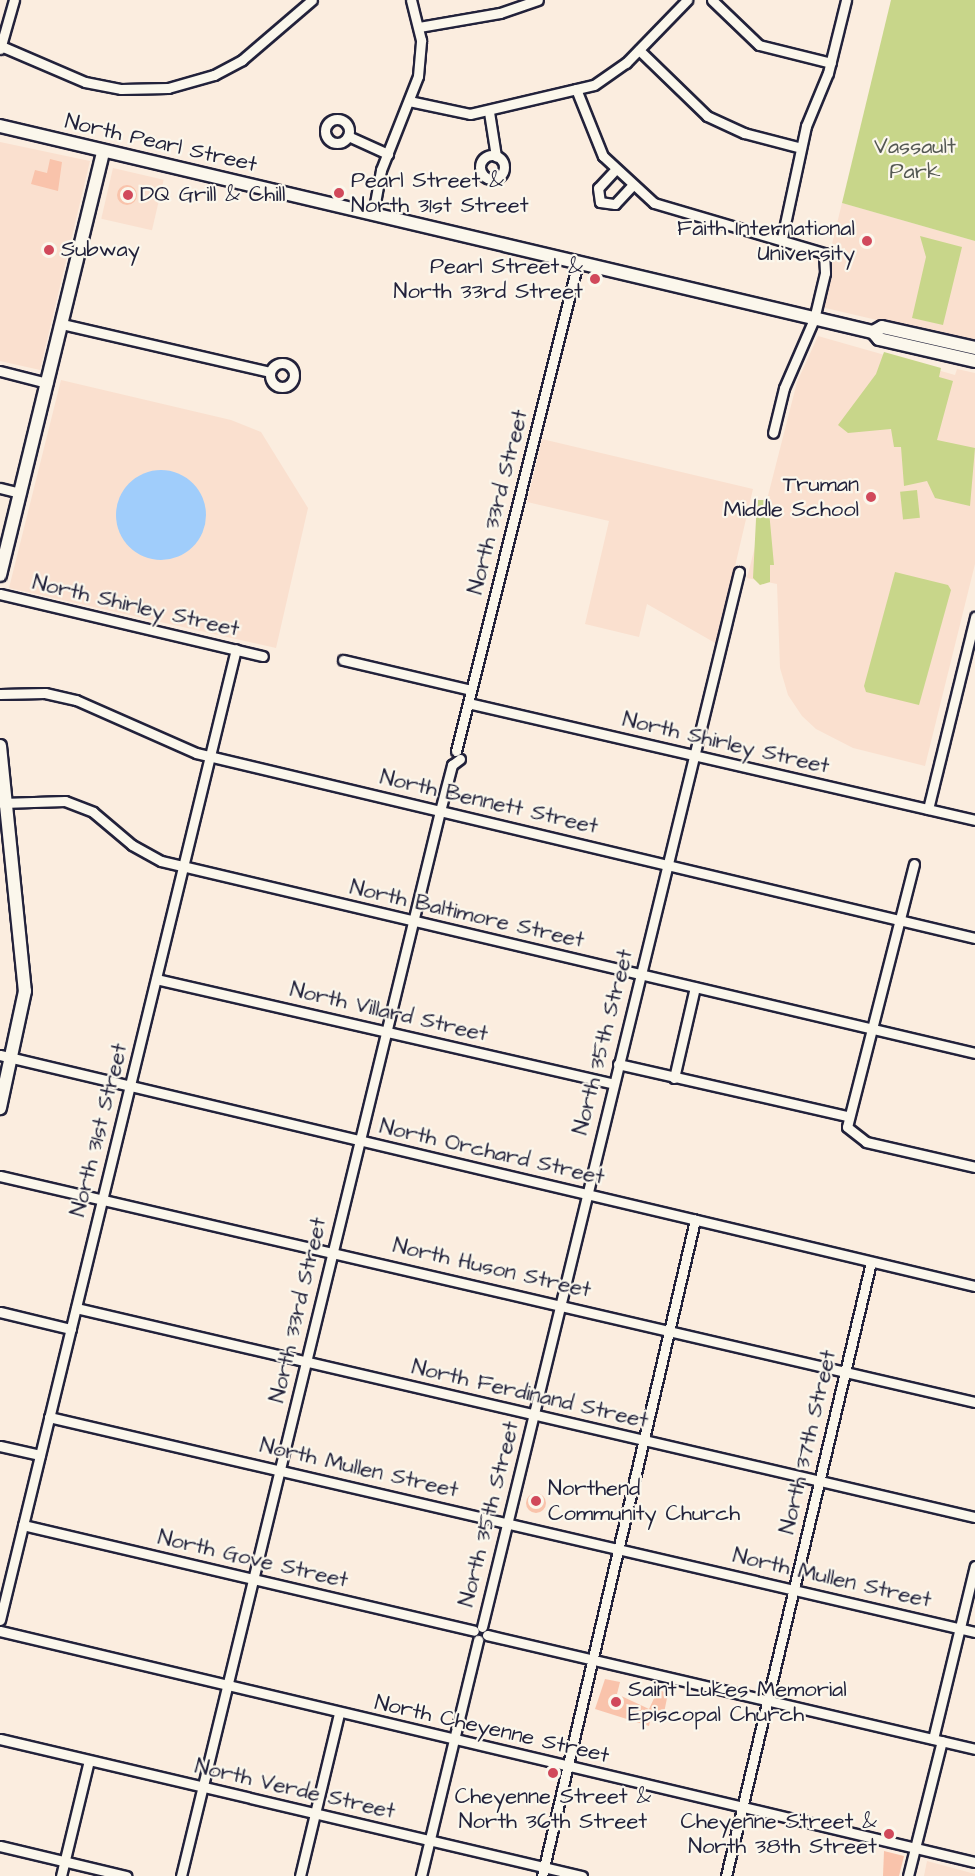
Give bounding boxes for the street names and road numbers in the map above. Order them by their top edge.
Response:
street label: North Pearl Street [62,108,260,178]
street label: North 33rd Street [462,407,534,597]
street label: North Shirley Street [30,569,242,643]
street label: North Shirley Street [620,706,832,780]
street label: North Bennett Street [377,764,601,840]
street label: North Baltimore Street [347,874,587,954]
street label: North 35th Street [567,947,639,1137]
street label: North Villard Street [288,976,490,1048]
street label: North 31st Street [65,1041,133,1219]
street label: North Orchard Street [377,1113,607,1191]
street label: North 33rd Street [264,1215,332,1405]
street label: North Huson Street [390,1232,594,1304]
street label: North 37th Street [774,1347,842,1537]
street label: North Ferdinand Street [409,1354,651,1434]
street label: North 35th Street [453,1419,525,1609]
street label: North Mullen Street [257,1432,461,1504]
street label: North Gove Street [155,1524,351,1594]
street label: North Mullen Street [730,1542,934,1614]
street label: North Cheyenne Street [372,1689,612,1769]
street label: North Verde Street [192,1753,398,1825]

